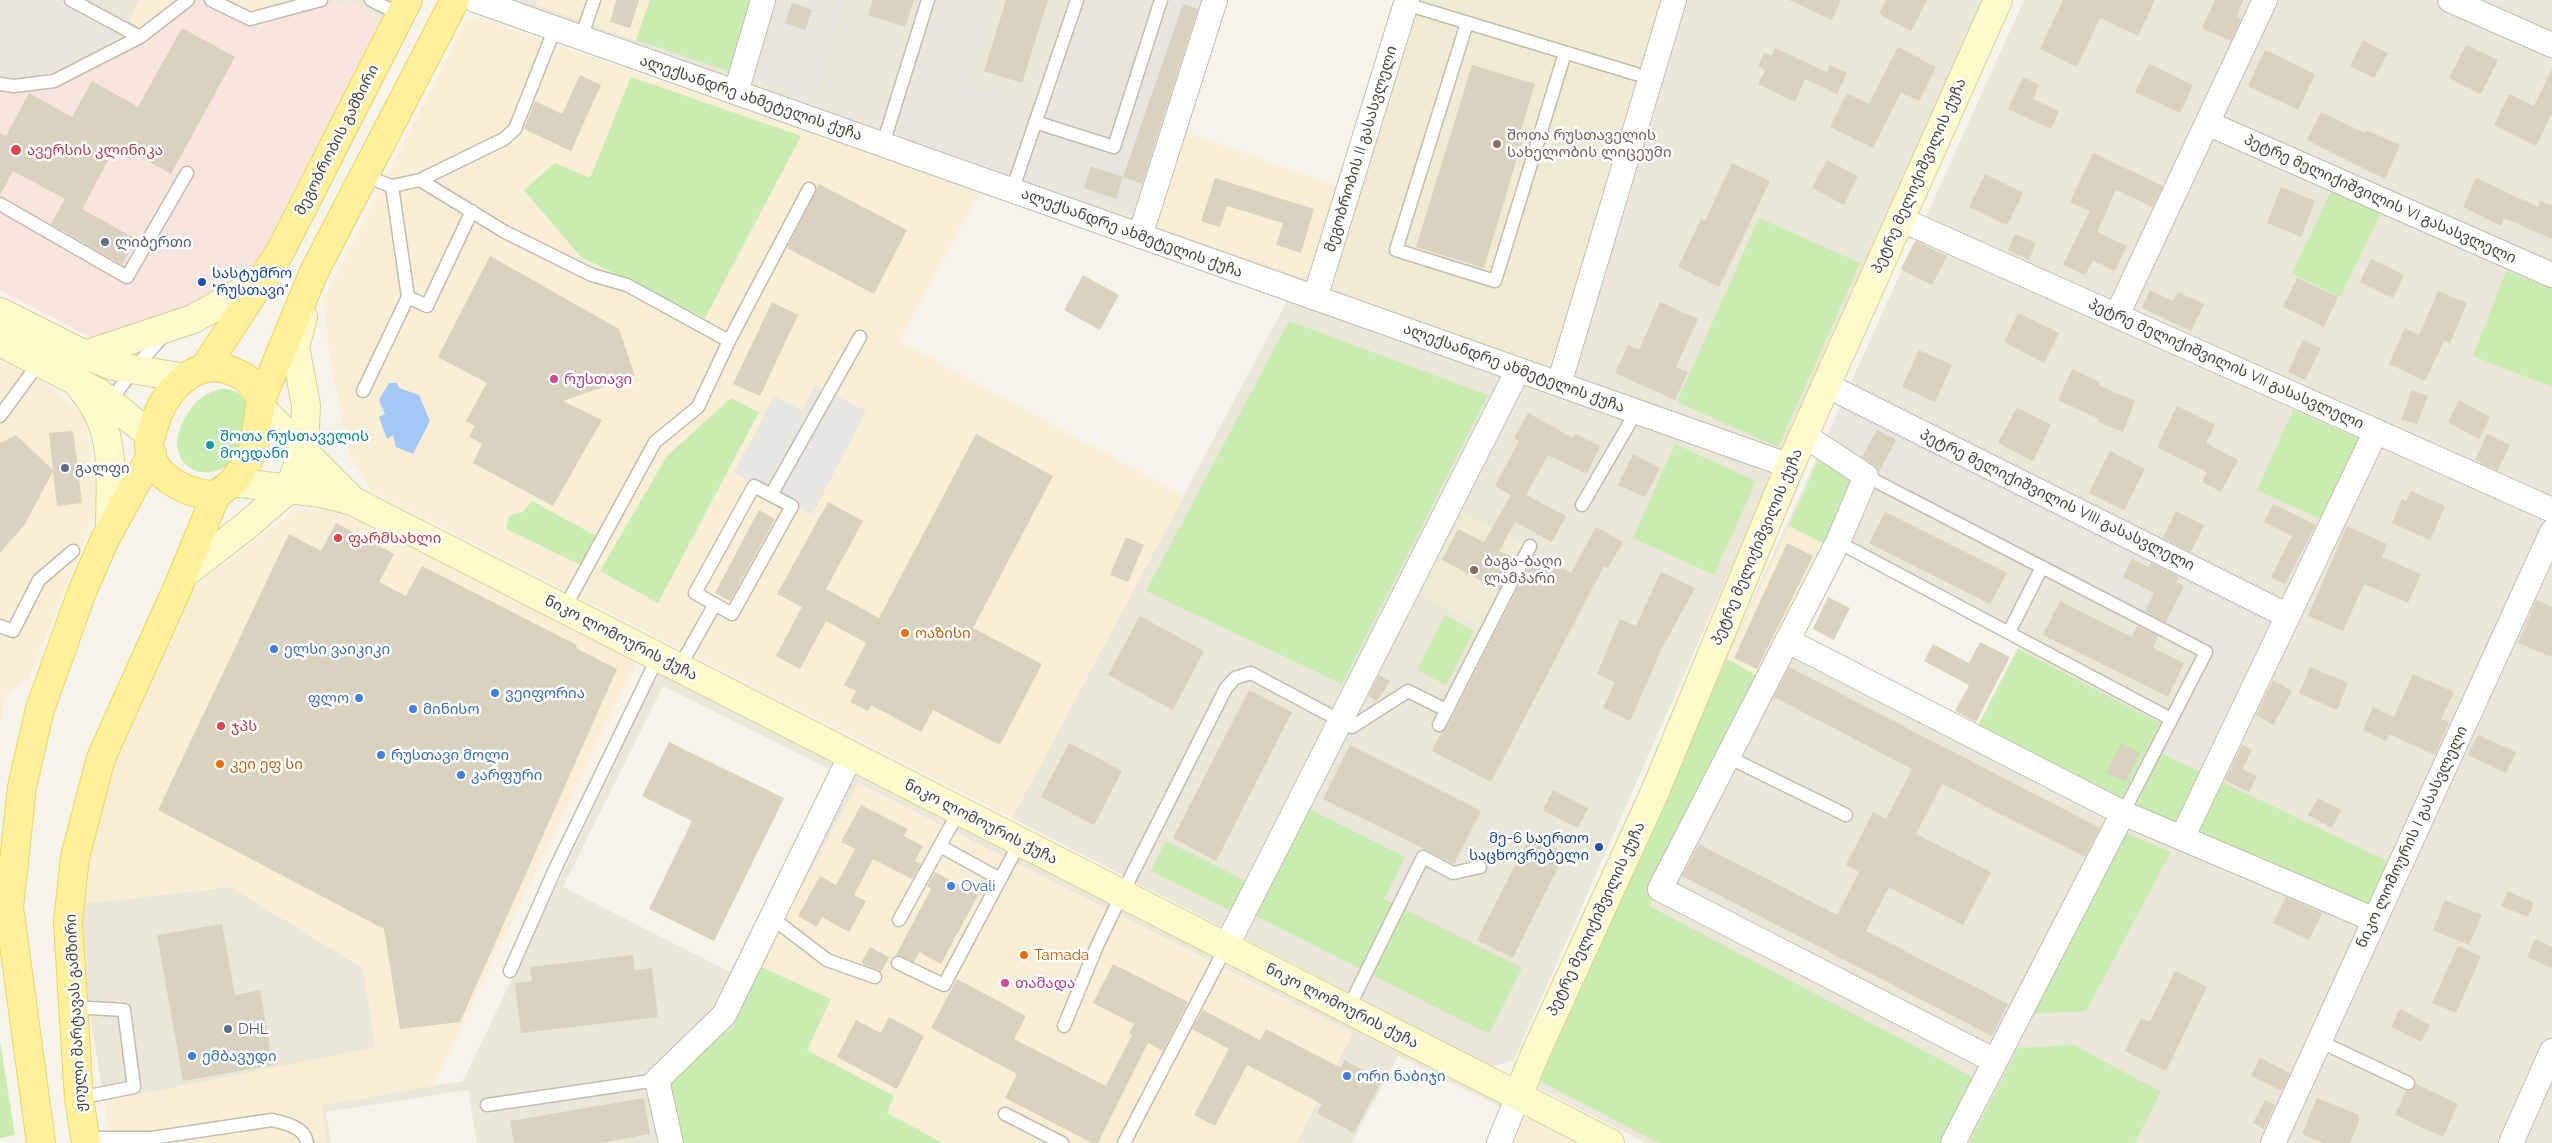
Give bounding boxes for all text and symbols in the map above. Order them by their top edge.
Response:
street label: მეგობრობის II გასასვლელი [1321,44,1401,254]
street label: ალექსანდრე ახმეტელის ქუჩა [637,51,865,145]
street label: მეგობრობის გამზირი [291,62,383,218]
street label: პეტრე მელიქიშვილის ქუჩა [1868,76,1970,276]
place label: შოთა რუსთაველის სახელობის ლიცეუმი [1507,126,1671,161]
street label: პეტრე მელიქიშვილის VI გასასვლელი [2241,131,2519,267]
marker: შოთა რუსთაველის სახელობის ლიცეუმი [1491,138,1503,150]
place label: ავერსის კლინიკა [27,141,163,159]
marker: ავერსის კლინიკა [9,143,23,157]
street label: ალექსანდრე ახმეტელის ქუჩა [1019,184,1245,282]
place label: ლიბერთი [115,233,192,251]
marker: ლიბერთი [99,236,111,248]
place label: სასტუმრო "რუსთავი" [212,264,292,299]
marker: სასტუმრო "რუსთავი" [196,276,208,288]
street label: პეტრე მელიქიშვილის VII გასასვლელი [2085,295,2367,433]
street label: ალექსანდრე ახმეტელის ქუჩა [1401,319,1627,417]
place label: რუსთავი [564,370,632,388]
marker: რუსთავი [548,373,560,385]
street label: პეტრე მელიქიშვილის VIII გასასვლელი [1917,425,2197,575]
place label: შოთა რუსთაველის მოედანი [220,427,369,462]
marker: შოთა რუსთაველის მოედანი [204,439,216,451]
street label: პეტრე მელიქიშვილის ქუჩა [1707,446,1807,648]
place label: გალფი [75,459,130,477]
marker: გალფი [59,462,71,474]
place label: ფარმსახლი [348,529,441,547]
marker: ფარმსახლი [332,532,344,544]
place label: ბაგა-ბაღი ლამპარი [1484,552,1562,587]
marker: ბაგა-ბაღი ლამპარი [1468,564,1480,576]
street label: ნიკო ლომოურის ქუჩა [542,592,700,684]
place label: ოაზისი [915,624,971,642]
marker: ოაზისი [899,627,911,639]
place label: ელსი ვაიკიკი [284,640,390,658]
marker: ელსი ვაიკიკი [268,643,280,655]
place label: ვეიფორია [505,684,585,702]
marker: ვეიფორია [489,687,501,699]
place label: ფლო [308,689,349,707]
marker: ფლო [353,692,365,704]
place label: მინისო [423,700,480,718]
marker: მინისო [407,703,419,715]
place label: ჯპს [231,717,257,735]
marker: ჯპს [215,720,227,732]
street label: ნიკო ლომოურის I გასასვლელი [2352,723,2472,951]
place label: რუსთავი მოლი [391,746,509,764]
marker: რუსთავი მოლი [375,749,387,761]
place label: კეი ეფ სი [230,755,303,773]
marker: კეი ეფ სი [214,758,226,770]
place label: კარფური [471,766,542,784]
marker: კარფური [455,769,467,781]
street label: ნიკო ლომოურის ქუჩა [902,776,1060,868]
street label: პეტრე მელიქიშვილის ქუჩა [1543,819,1649,1019]
place label: მე-6 საერთო საცხოვრებელი [1469,829,1589,864]
marker: მე-6 საერთო საცხოვრებელი [1593,841,1605,853]
place label: Ovali [961,877,996,895]
marker: Ovali [945,880,957,892]
street label: ჟიული შარტავას გამზირი [62,913,90,1113]
place label: Tamada [1034,946,1089,964]
marker: Tamada [1018,949,1030,961]
street label: ნიკო ლომოურის ქუჩა [1263,960,1421,1052]
place label: თამადა [1015,974,1075,992]
marker: თამადა [999,977,1011,989]
place label: DHL [238,1020,269,1038]
marker: DHL [222,1023,234,1035]
place label: ემბავუდი [202,1047,277,1065]
marker: ემბავუდი [186,1050,198,1062]
place label: ორი ნაბიჯი [1357,1067,1445,1085]
marker: ორი ნაბიჯი [1341,1070,1353,1082]

